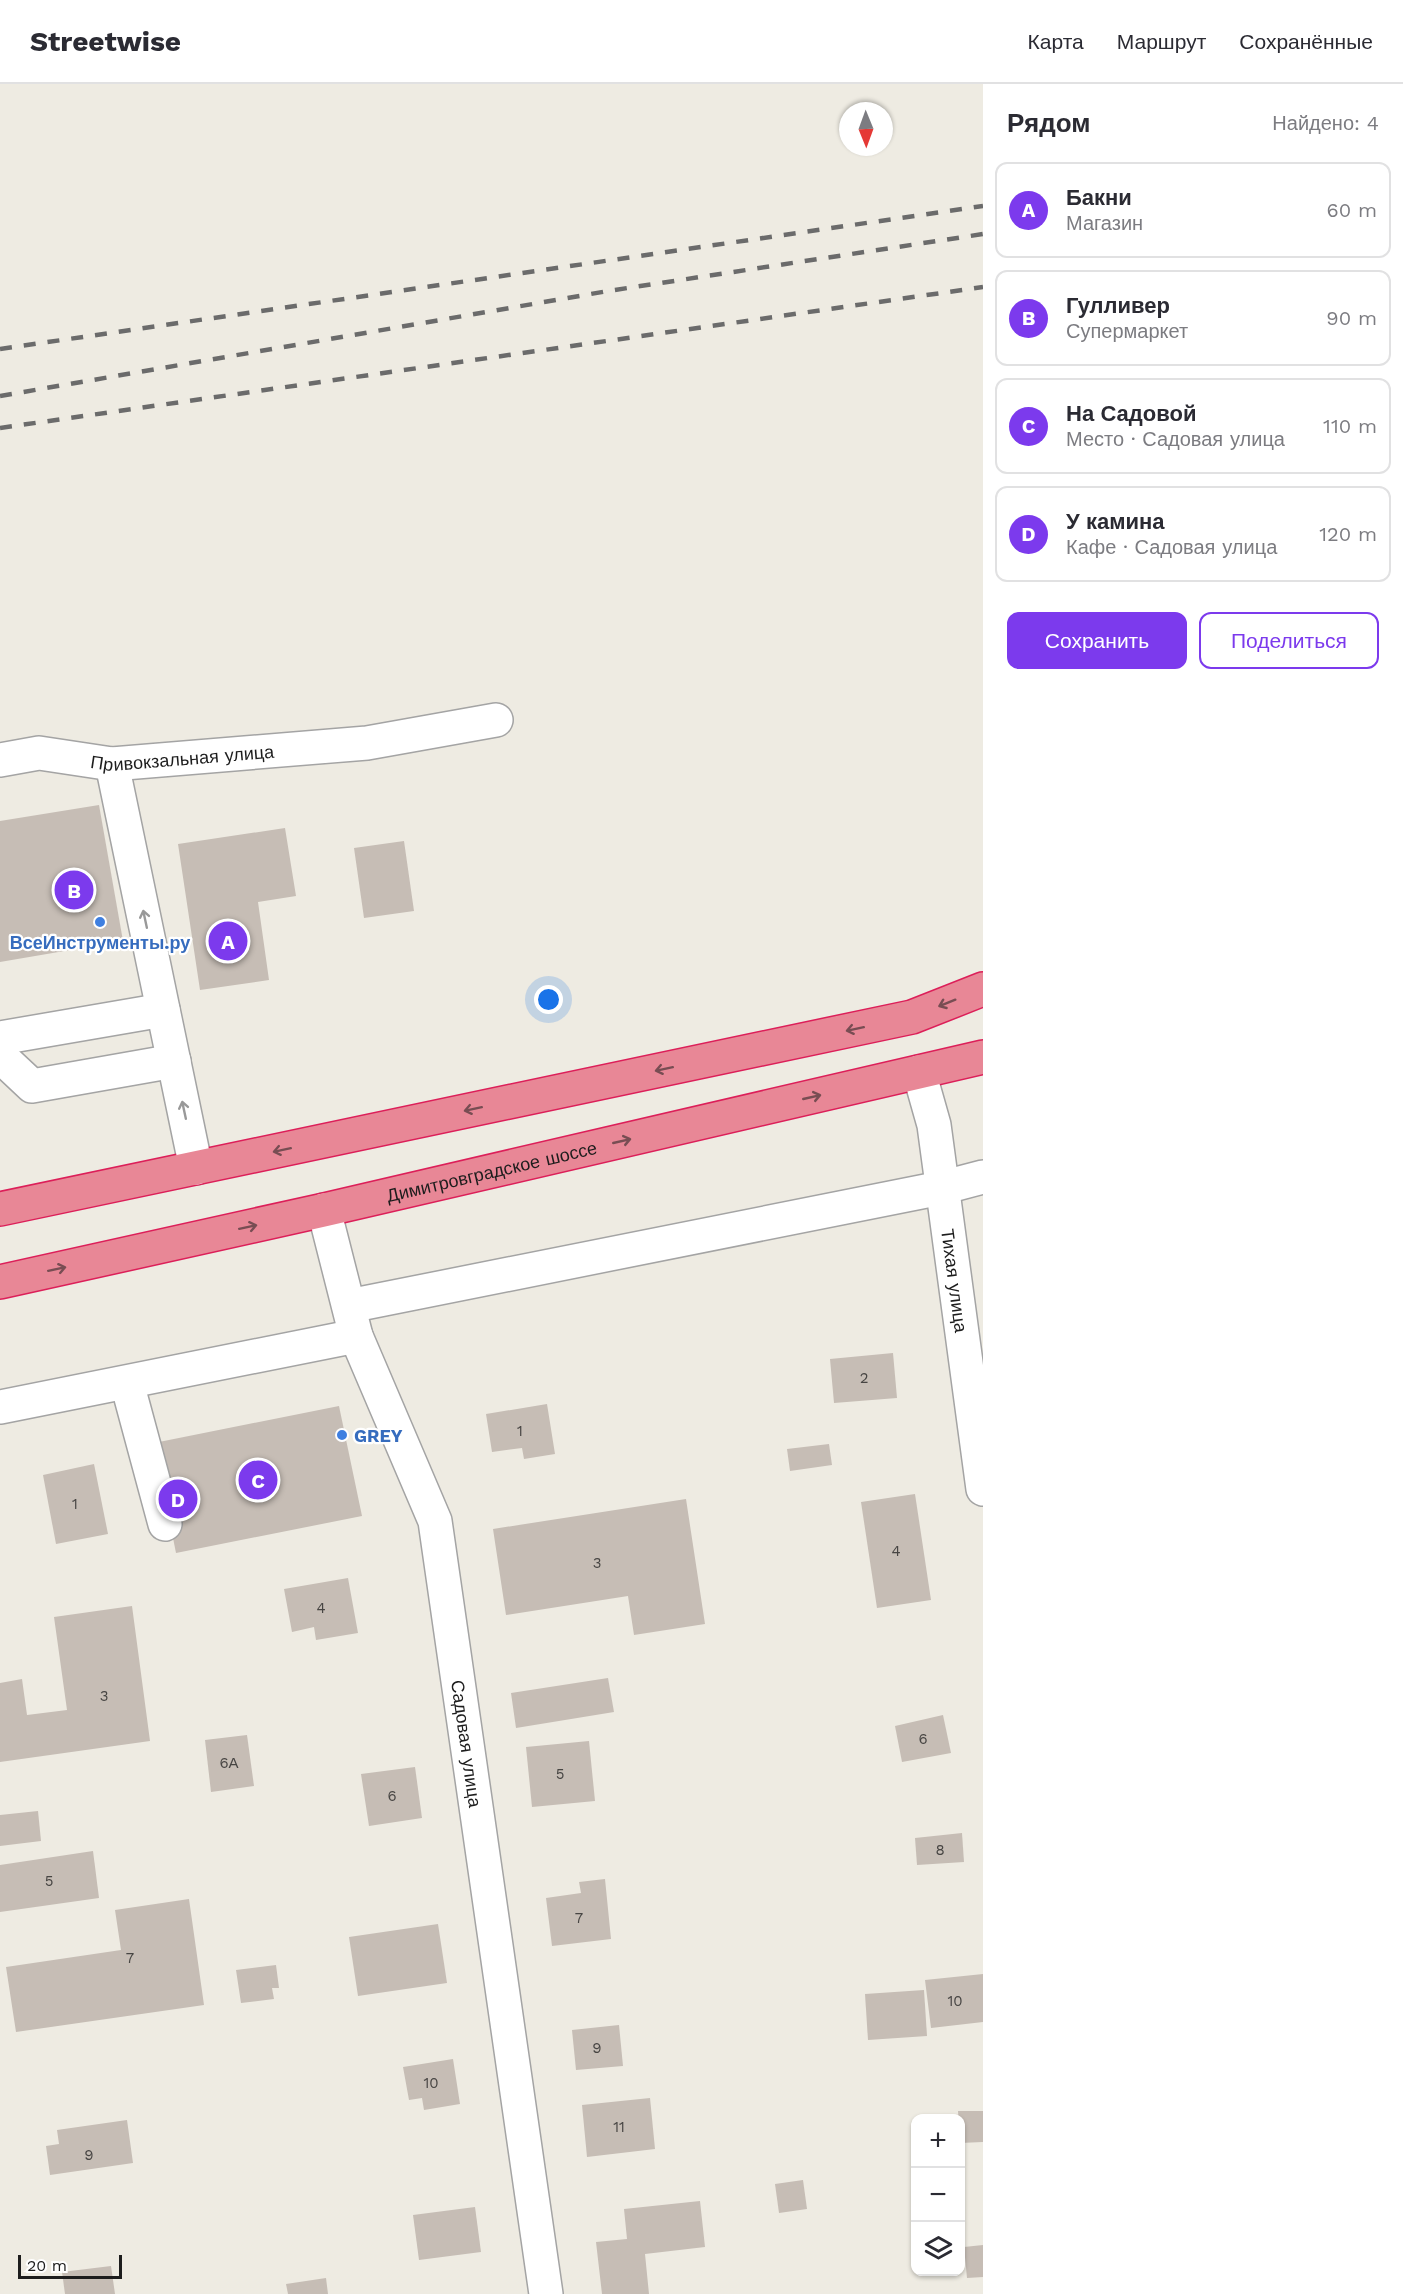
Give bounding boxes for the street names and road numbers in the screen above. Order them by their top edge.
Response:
street label: Привокзальная улица [89,740,276,775]
street label: Димитровградское шоссе [384,1136,599,1206]
street label: Тихая улица [938,1227,972,1335]
street label: Садовая улица [447,1678,487,1810]

